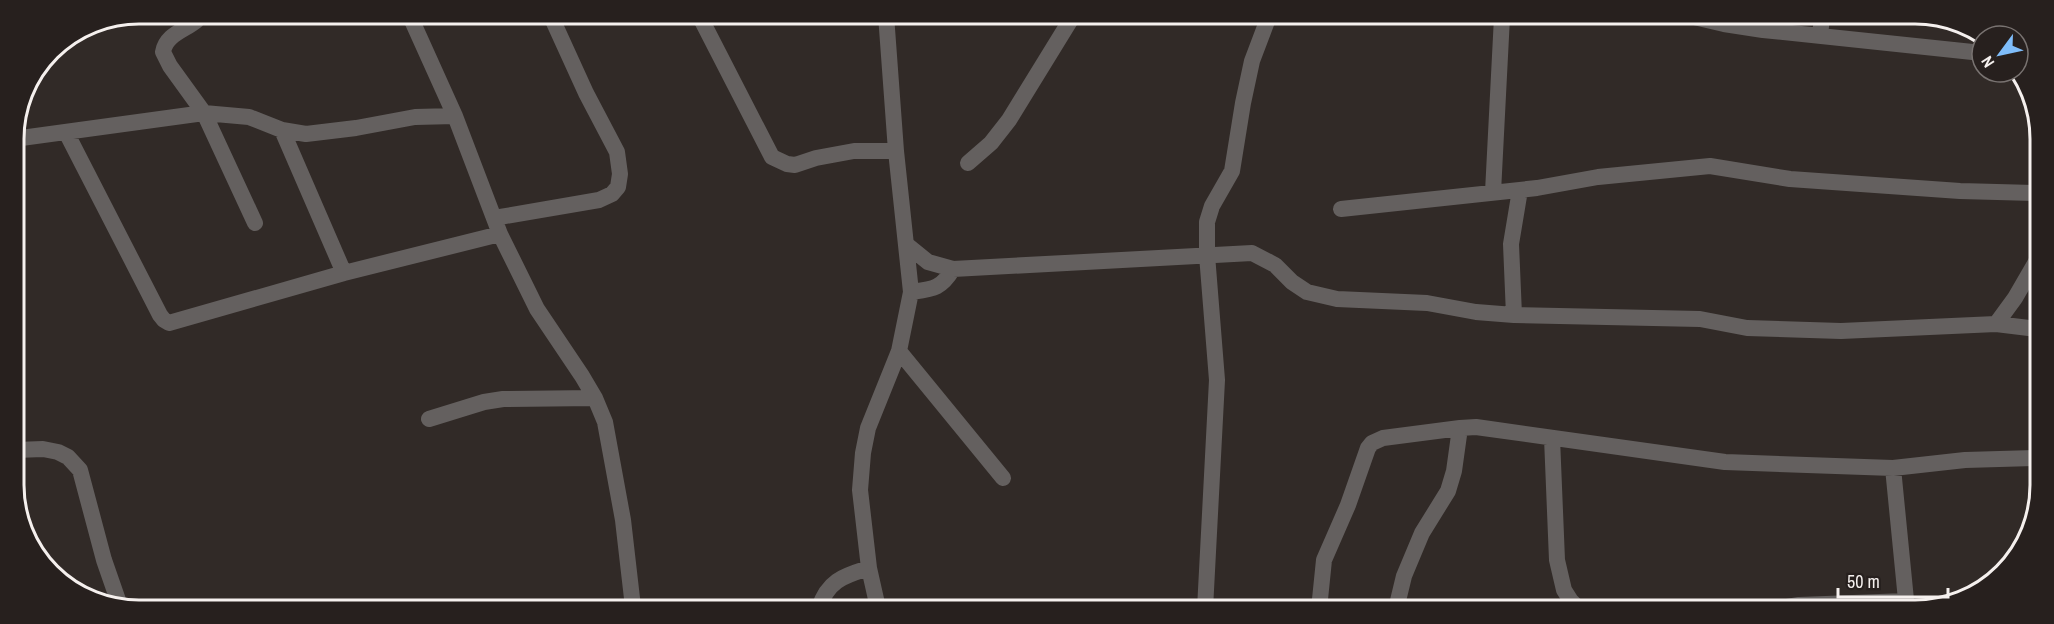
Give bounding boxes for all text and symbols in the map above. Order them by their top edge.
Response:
north arrow [1970,24,2030,84]
text: N [1976,52,1999,72]
scale bar [1838,561,1948,599]
text: 50 m [1847,569,1880,594]

